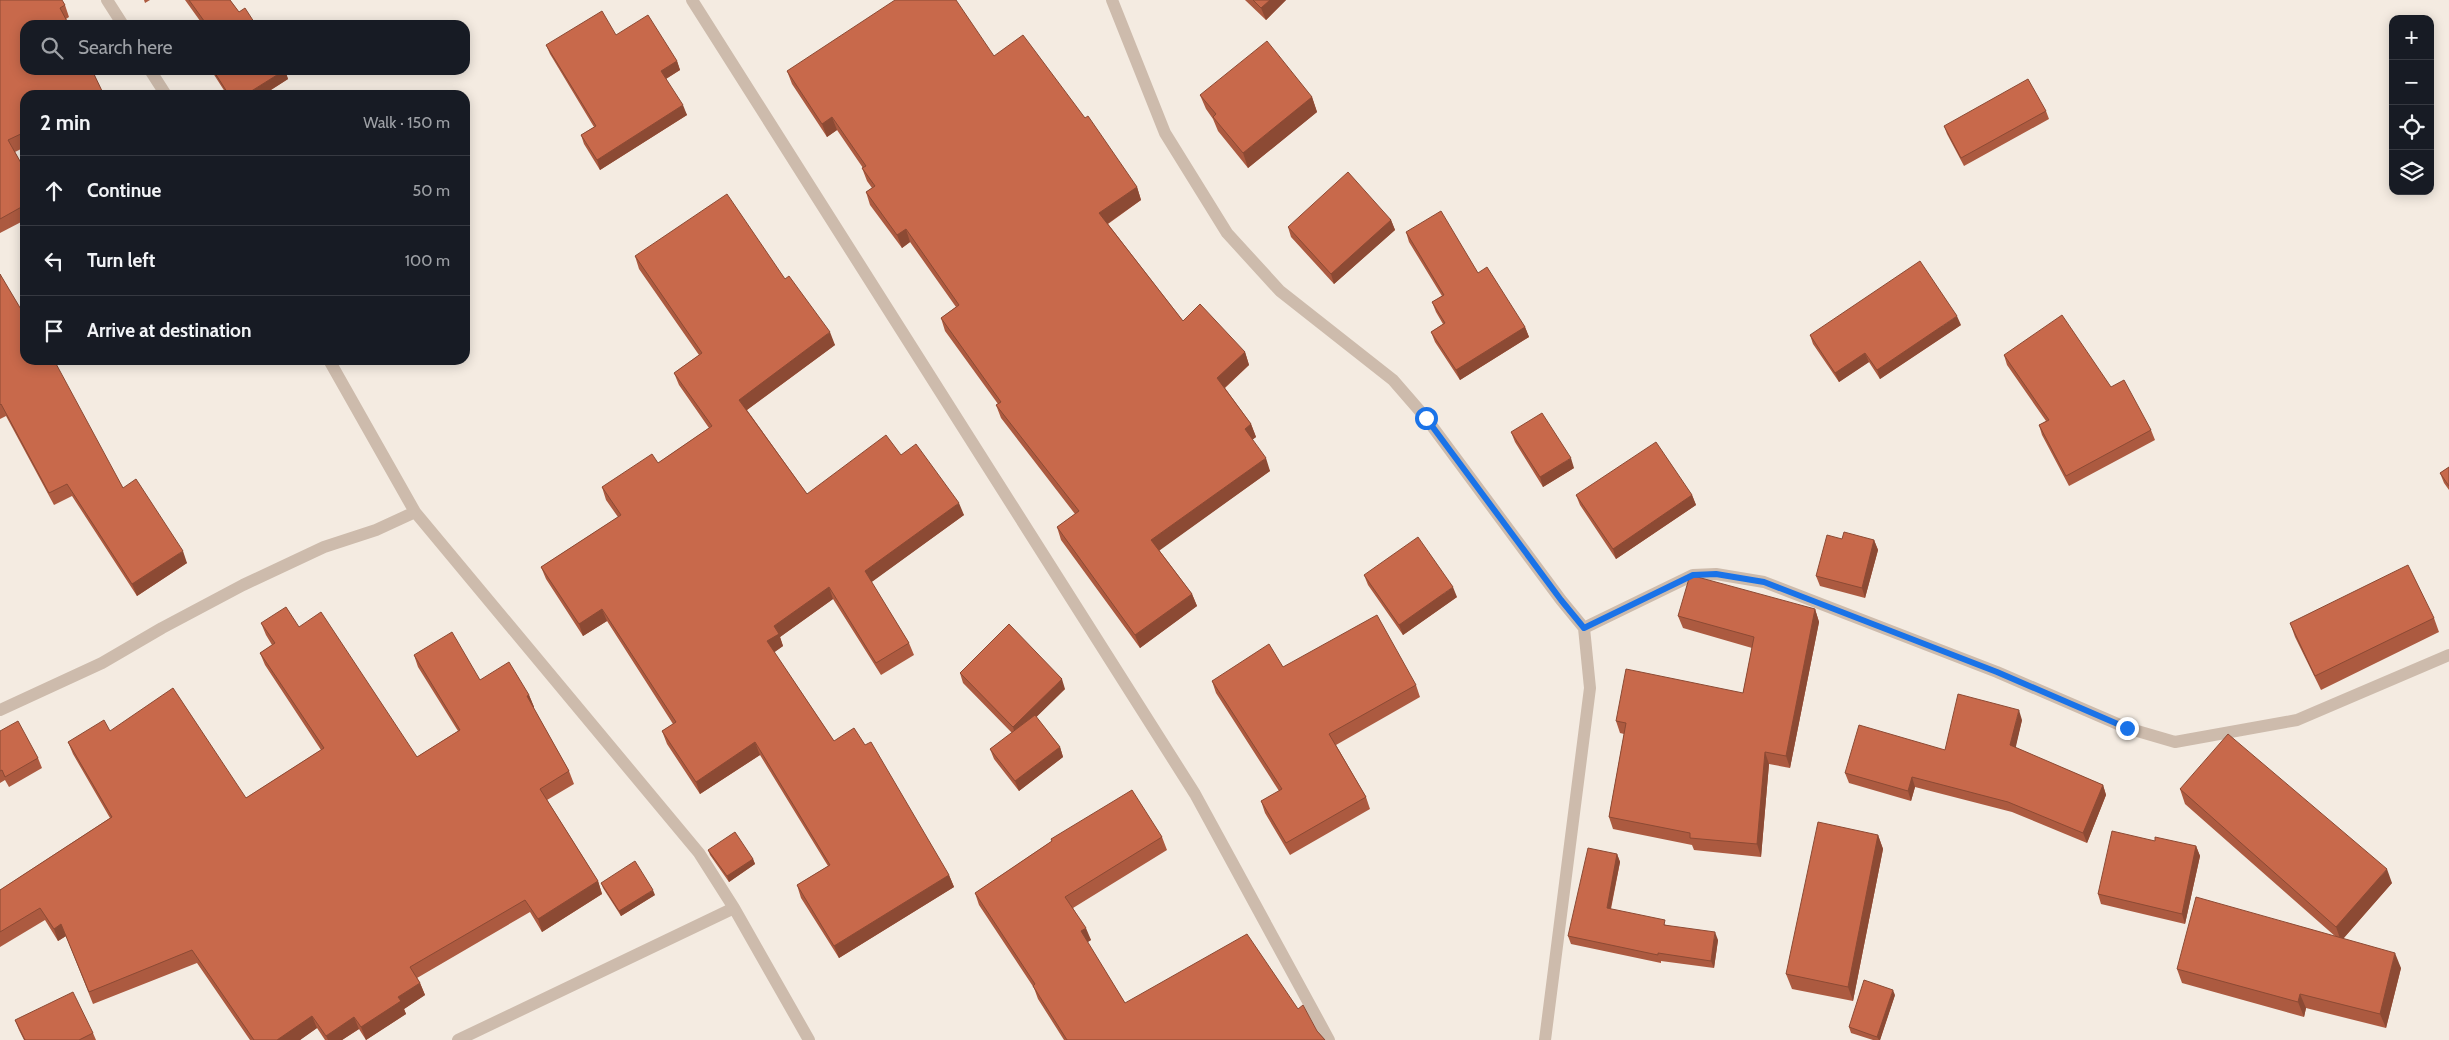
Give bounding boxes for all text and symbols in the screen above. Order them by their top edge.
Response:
map controls [2389,15,2434,195]
button: + [2389,15,2434,60]
search box [20,20,470,75]
icon: search [38,34,66,62]
text: Search here [78,36,172,59]
button: − [2389,60,2434,105]
button: locate [2389,105,2434,150]
text: 2 min [40,110,91,135]
text: Walk · 150 m [363,113,450,132]
button: layers [2389,150,2434,195]
icon: ahead [40,177,68,205]
text: Continue [87,179,161,202]
text: 50 m [413,181,450,200]
icon: left [40,247,68,275]
text: Turn left [87,249,155,272]
text: 100 m [405,251,450,270]
icon: arrive [40,317,68,345]
text: Arrive at destination [87,319,251,342]
route start [1415,407,1438,430]
route end [2116,717,2139,740]

